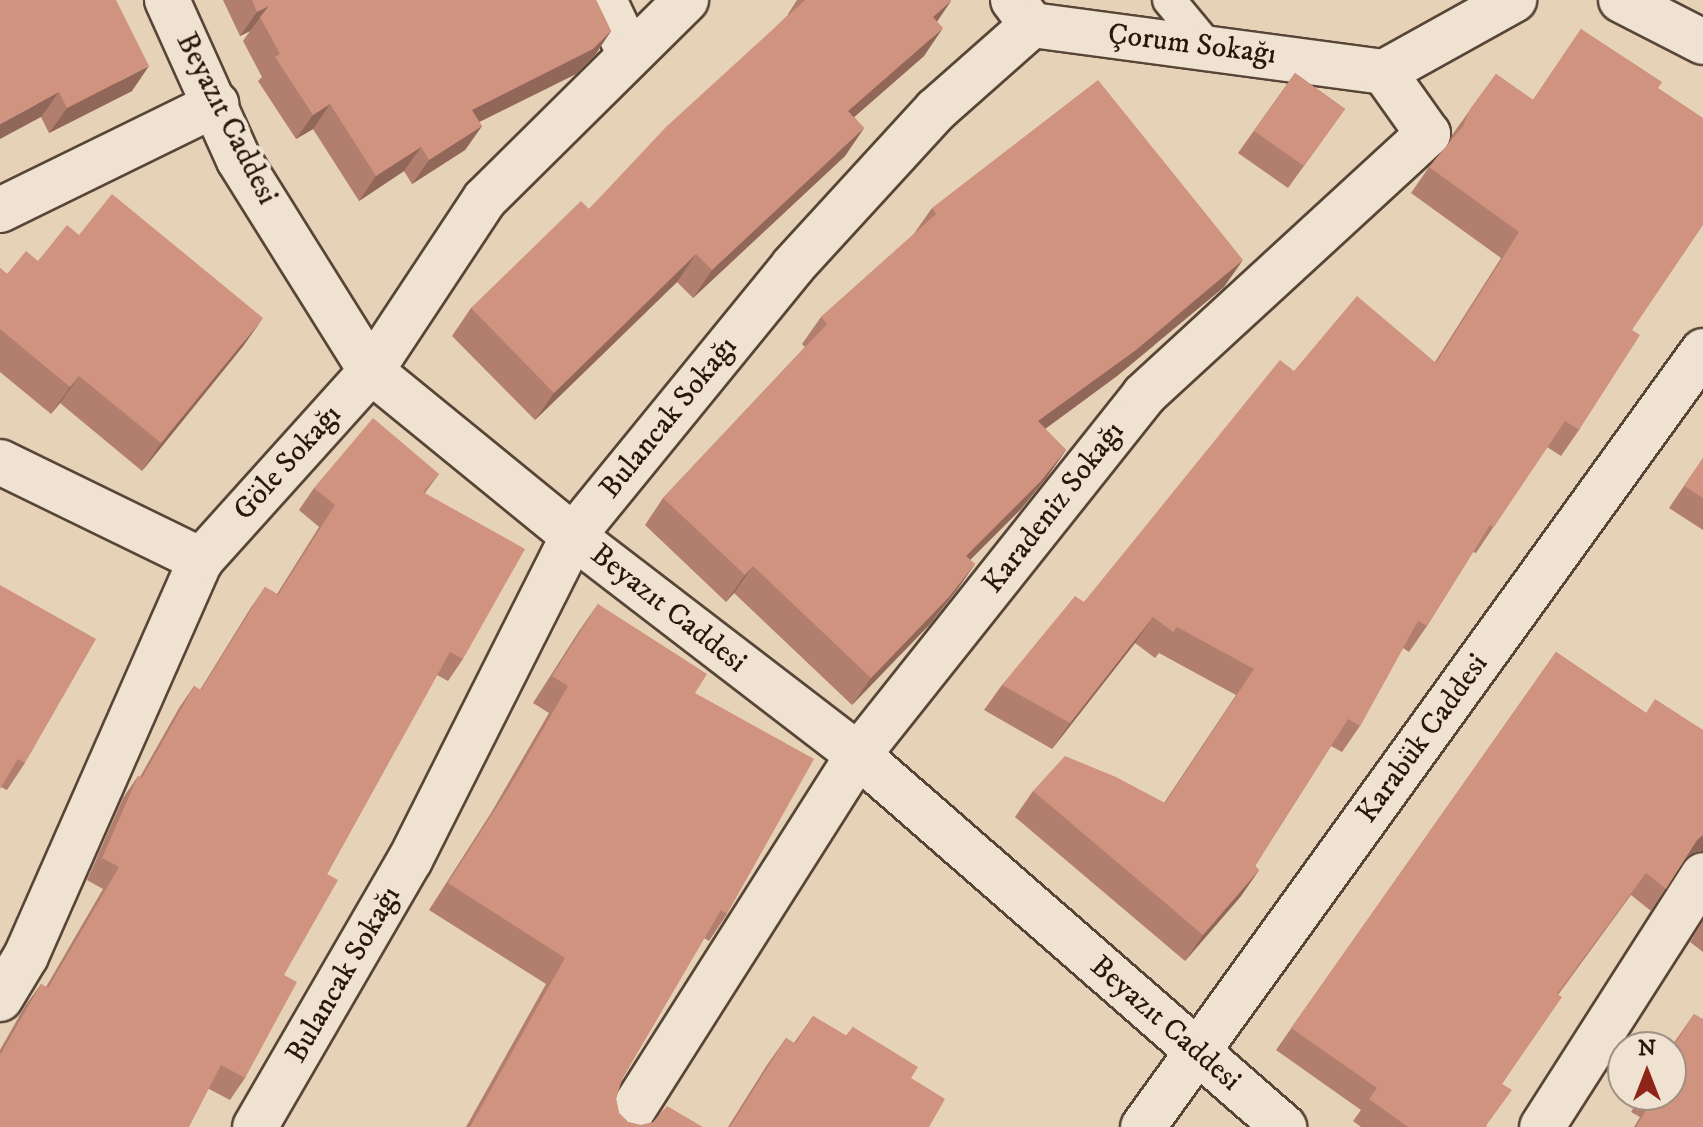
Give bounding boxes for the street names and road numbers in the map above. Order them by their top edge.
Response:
street label: Çorum Sokağı [1106,17,1278,73]
street label: Beyazıt Caddesi [167,27,285,211]
street label: Bulancak Sokağı [593,330,745,506]
street label: Göle Sokağı [227,398,349,528]
street label: Karadeniz Sokağı [976,415,1132,601]
street label: Beyazıt Caddesi [583,537,753,681]
street label: Karabük Caddesi [1350,647,1496,831]
street label: Bulancak Sokağı [279,880,409,1070]
street label: Beyazıt Caddesi [1082,949,1248,1099]

